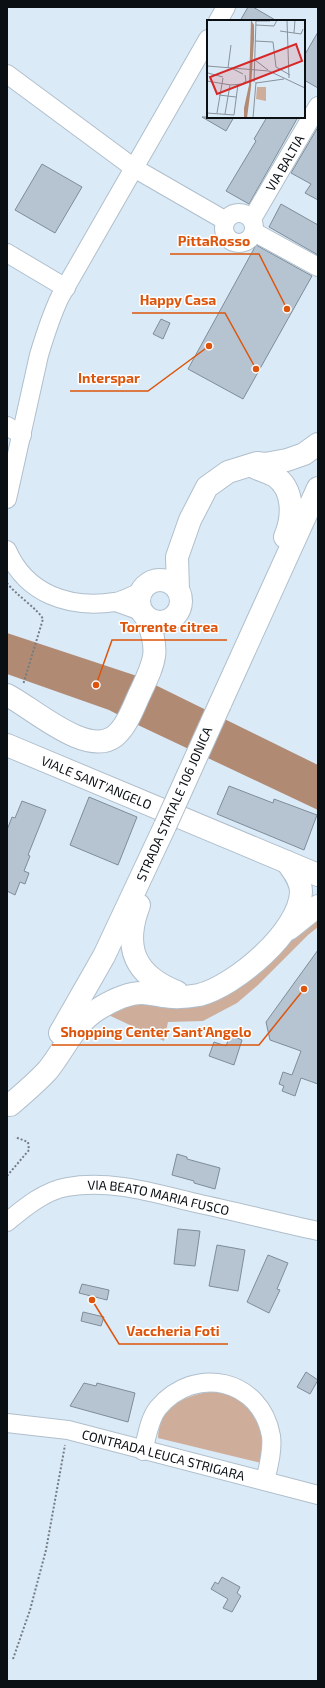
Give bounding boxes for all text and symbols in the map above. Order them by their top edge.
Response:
inset map [207,20,305,118]
street label: VIA BALTIA [262,132,307,194]
callout: PittaRosso [170,228,259,254]
text: PittaRosso [178,232,250,249]
callout: Happy Casa [132,287,225,313]
text: Happy Casa [140,291,216,308]
callout: Interspar [70,365,148,391]
text: Interspar [78,369,140,386]
callout: Torrente citrea [112,614,227,640]
text: Torrente citrea [120,618,218,635]
street label: STRADA STATALE 106 JONICA [133,724,215,884]
street label: VIALE SANT'ANGELO [39,752,154,813]
callout: Shopping Center Sant'Angelo [52,1019,259,1045]
text: Shopping Center Sant'Angelo [60,1023,252,1040]
street label: VIA BEATO MARIA FUSCO [87,1177,231,1218]
callout: Vaccheria Foti [119,1318,228,1344]
text: Vaccheria Foti [126,1322,220,1339]
street label: CONTRADA LEUCA STRIGARA [80,1426,247,1484]

